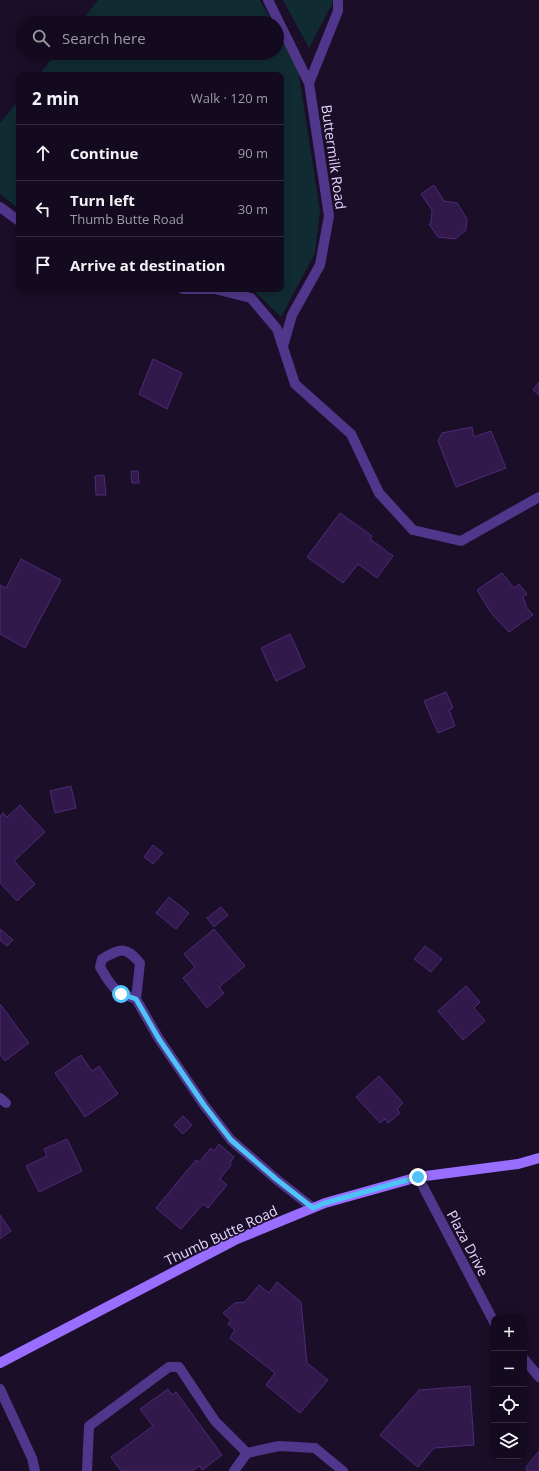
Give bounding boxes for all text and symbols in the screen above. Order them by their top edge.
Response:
search box [16,16,284,60]
icon: search [30,27,52,49]
text: Search here [62,28,146,48]
text: 2 min [32,87,79,110]
text: Walk · 120 m [191,89,268,107]
street label: Buttermilk Road [317,103,351,211]
icon: ahead [32,142,54,164]
text: Continue [70,143,138,163]
text: 90 m [238,144,268,162]
text: Turn left [70,190,135,210]
icon: left [32,198,54,220]
text: 30 m [238,200,268,218]
text: Thumb Butte Road [70,210,184,228]
icon: arrive [32,254,54,276]
text: Arrive at destination [70,255,225,275]
route start [112,985,130,1003]
route end [409,1168,427,1186]
street label: Thumb Butte Road [161,1200,281,1270]
street label: Plaza Drive [443,1207,493,1279]
map controls [491,1315,527,1459]
button: + [491,1315,527,1351]
button: − [491,1351,527,1387]
button: locate [491,1387,527,1423]
button: layers [491,1423,527,1459]

